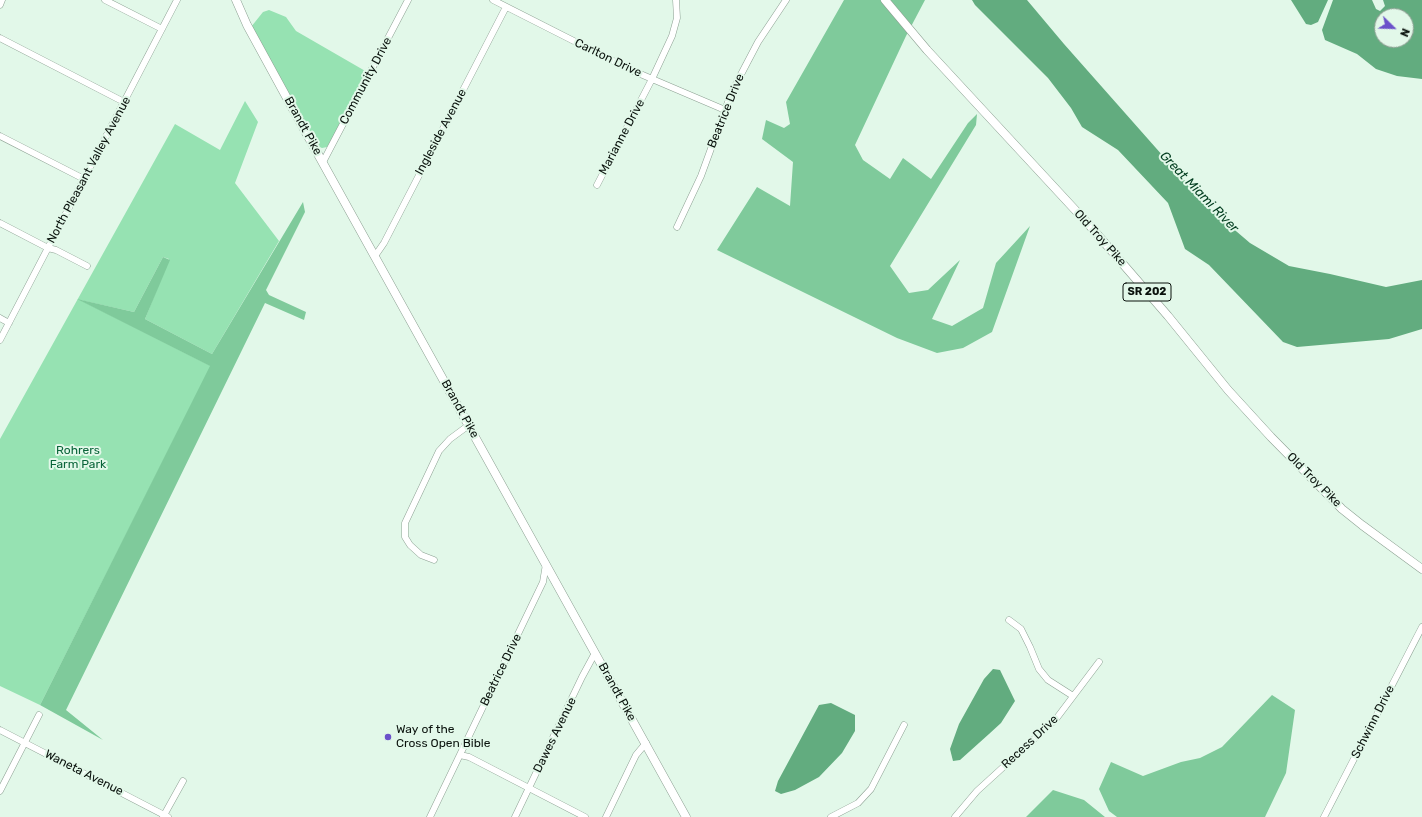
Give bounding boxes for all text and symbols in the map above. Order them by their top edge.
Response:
north arrow [1374,8,1414,48]
text: N [1397,26,1412,39]
street label: Community Drive [337,35,395,127]
street label: Carlton Drive [572,36,644,80]
street label: Beatrice Drive [705,72,747,150]
street label: Ingleside Avenue [412,87,470,177]
street label: North Pleasant Valley Avenue [44,94,134,246]
street label: Brandt Pike [281,94,325,158]
street label: Marianne Drive [596,97,648,177]
water label: Great Miami River [1156,148,1242,236]
street label: Old Troy Pike [1071,207,1129,269]
road number: SR 202 [1123,283,1171,301]
street label: Brandt Pike [438,377,482,441]
park label: Rohrers Farm Park [50,444,106,472]
street label: Old Troy Pike [1284,450,1344,510]
street label: Beatrice Drive [477,632,525,708]
street label: Brandt Pike [595,660,639,724]
street label: Schwinn Drive [1348,683,1398,761]
street label: Dawes Avenue [531,695,579,775]
street label: Recess Drive [999,712,1061,772]
place label: Way of the Cross Open Bible [396,723,490,751]
marker: Way of the Cross Open Bible [383,732,393,742]
street label: Waneta Avenue [42,747,126,799]

